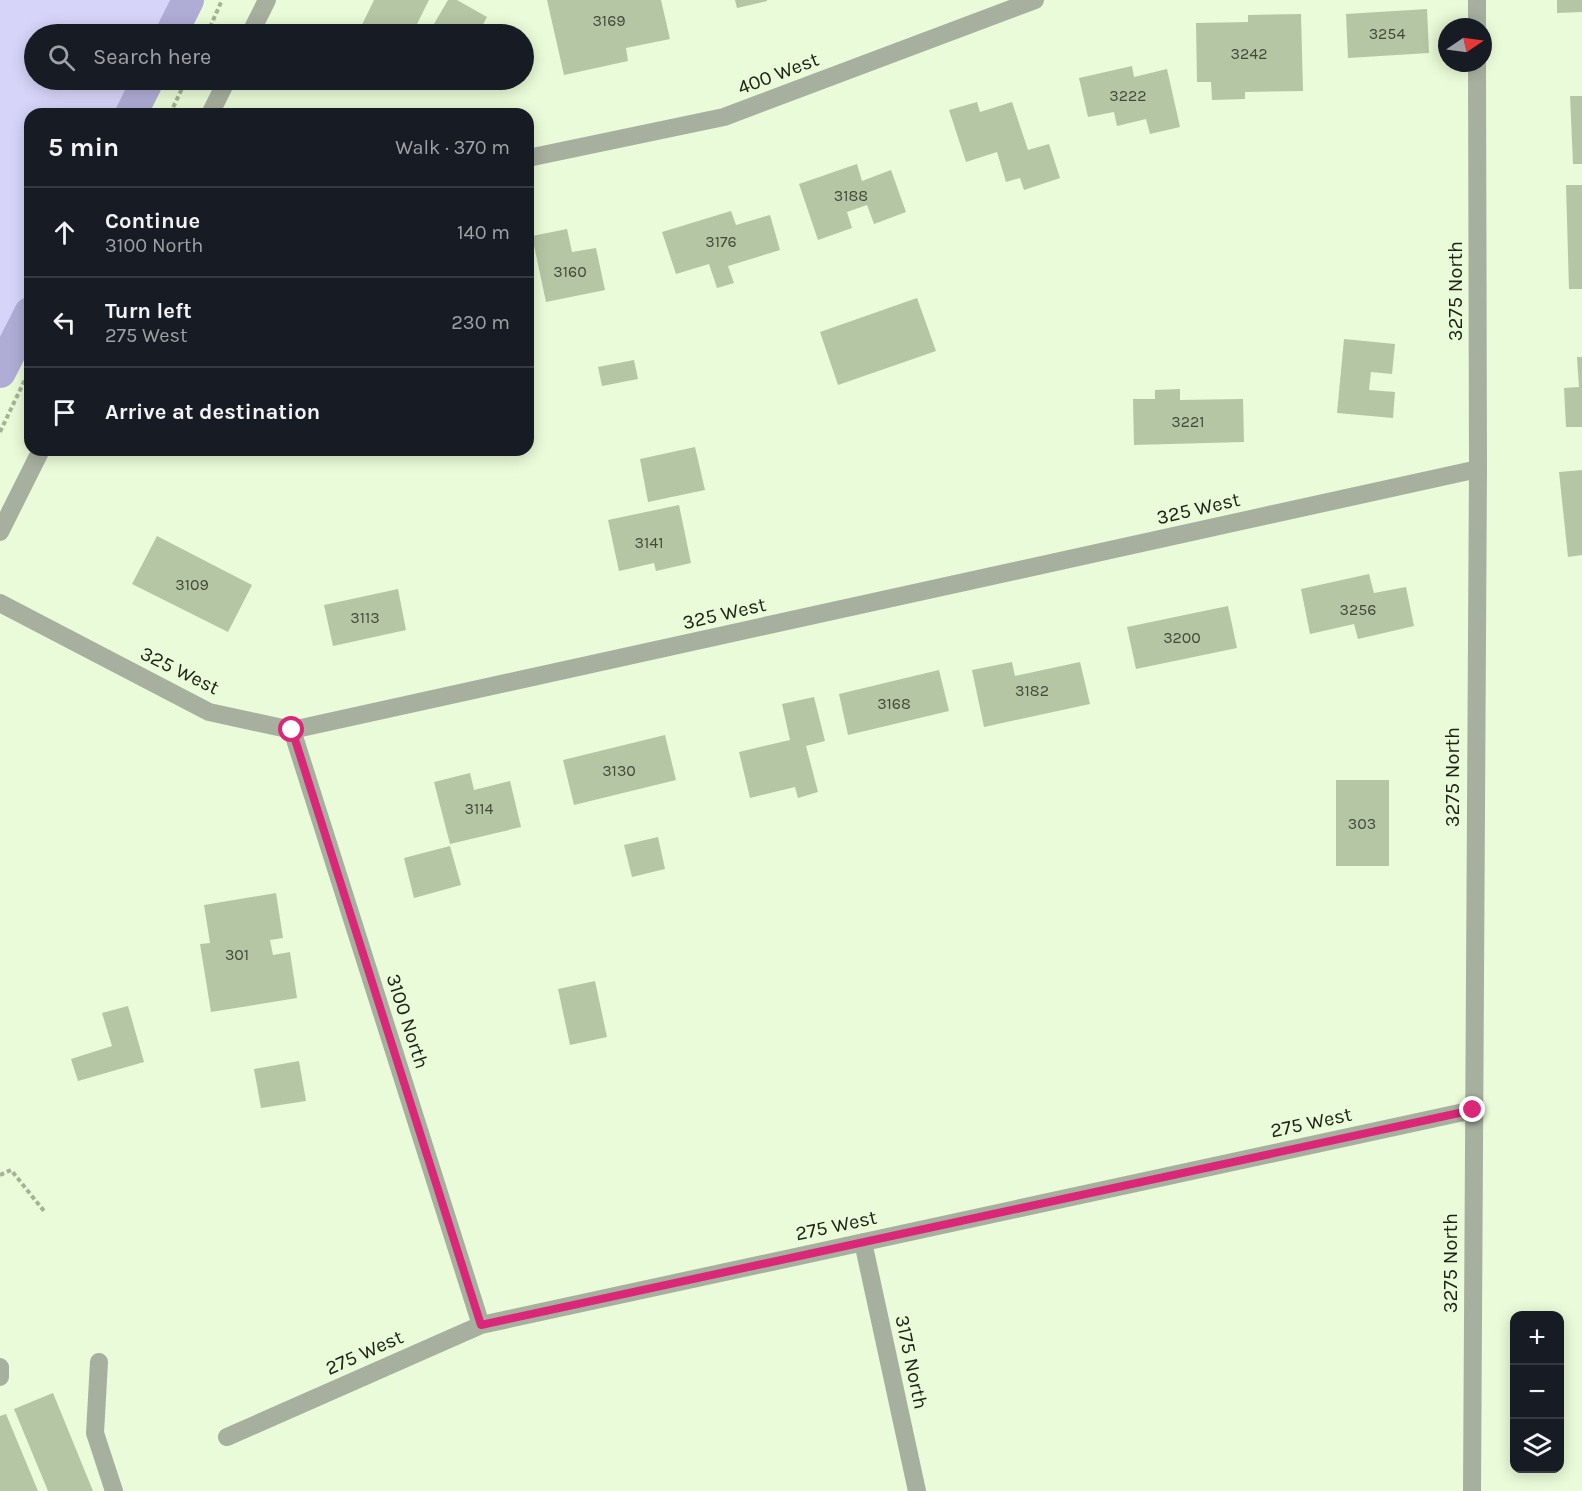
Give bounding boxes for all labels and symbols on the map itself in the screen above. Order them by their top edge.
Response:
house number: 3169 [592,11,626,30]
north arrow [1438,18,1492,72]
house number: 3254 [1369,24,1405,43]
house number: 3242 [1231,44,1267,63]
street label: 400 West [734,47,823,99]
house number: 3222 [1109,86,1147,105]
house number: 3188 [834,186,868,205]
house number: 3176 [705,232,737,251]
street label: 3275 North [1444,241,1467,341]
house number: 3160 [553,262,587,281]
house number: 3221 [1171,412,1205,431]
street label: 325 West [1154,488,1243,529]
house number: 3141 [635,533,663,552]
house number: 3109 [175,575,209,594]
street label: 325 West [680,593,769,634]
house number: 3256 [1340,600,1376,619]
house number: 3113 [350,608,380,627]
house number: 3200 [1163,628,1201,647]
street label: 325 West [137,641,223,700]
house number: 3182 [1015,681,1049,700]
house number: 3168 [877,694,911,713]
route start [278,716,304,742]
street label: 3275 North [1441,727,1464,827]
house number: 3130 [602,761,636,780]
house number: 3114 [465,799,494,818]
house number: 303 [1348,814,1376,833]
house number: 301 [225,945,249,964]
street label: 3100 North [381,971,434,1071]
route end [1459,1096,1485,1122]
street label: 275 West [1268,1103,1354,1142]
street label: 275 West [793,1206,879,1245]
street label: 3275 North [1439,1213,1462,1313]
street label: 3175 North [890,1313,933,1411]
street label: 275 West [322,1325,407,1380]

